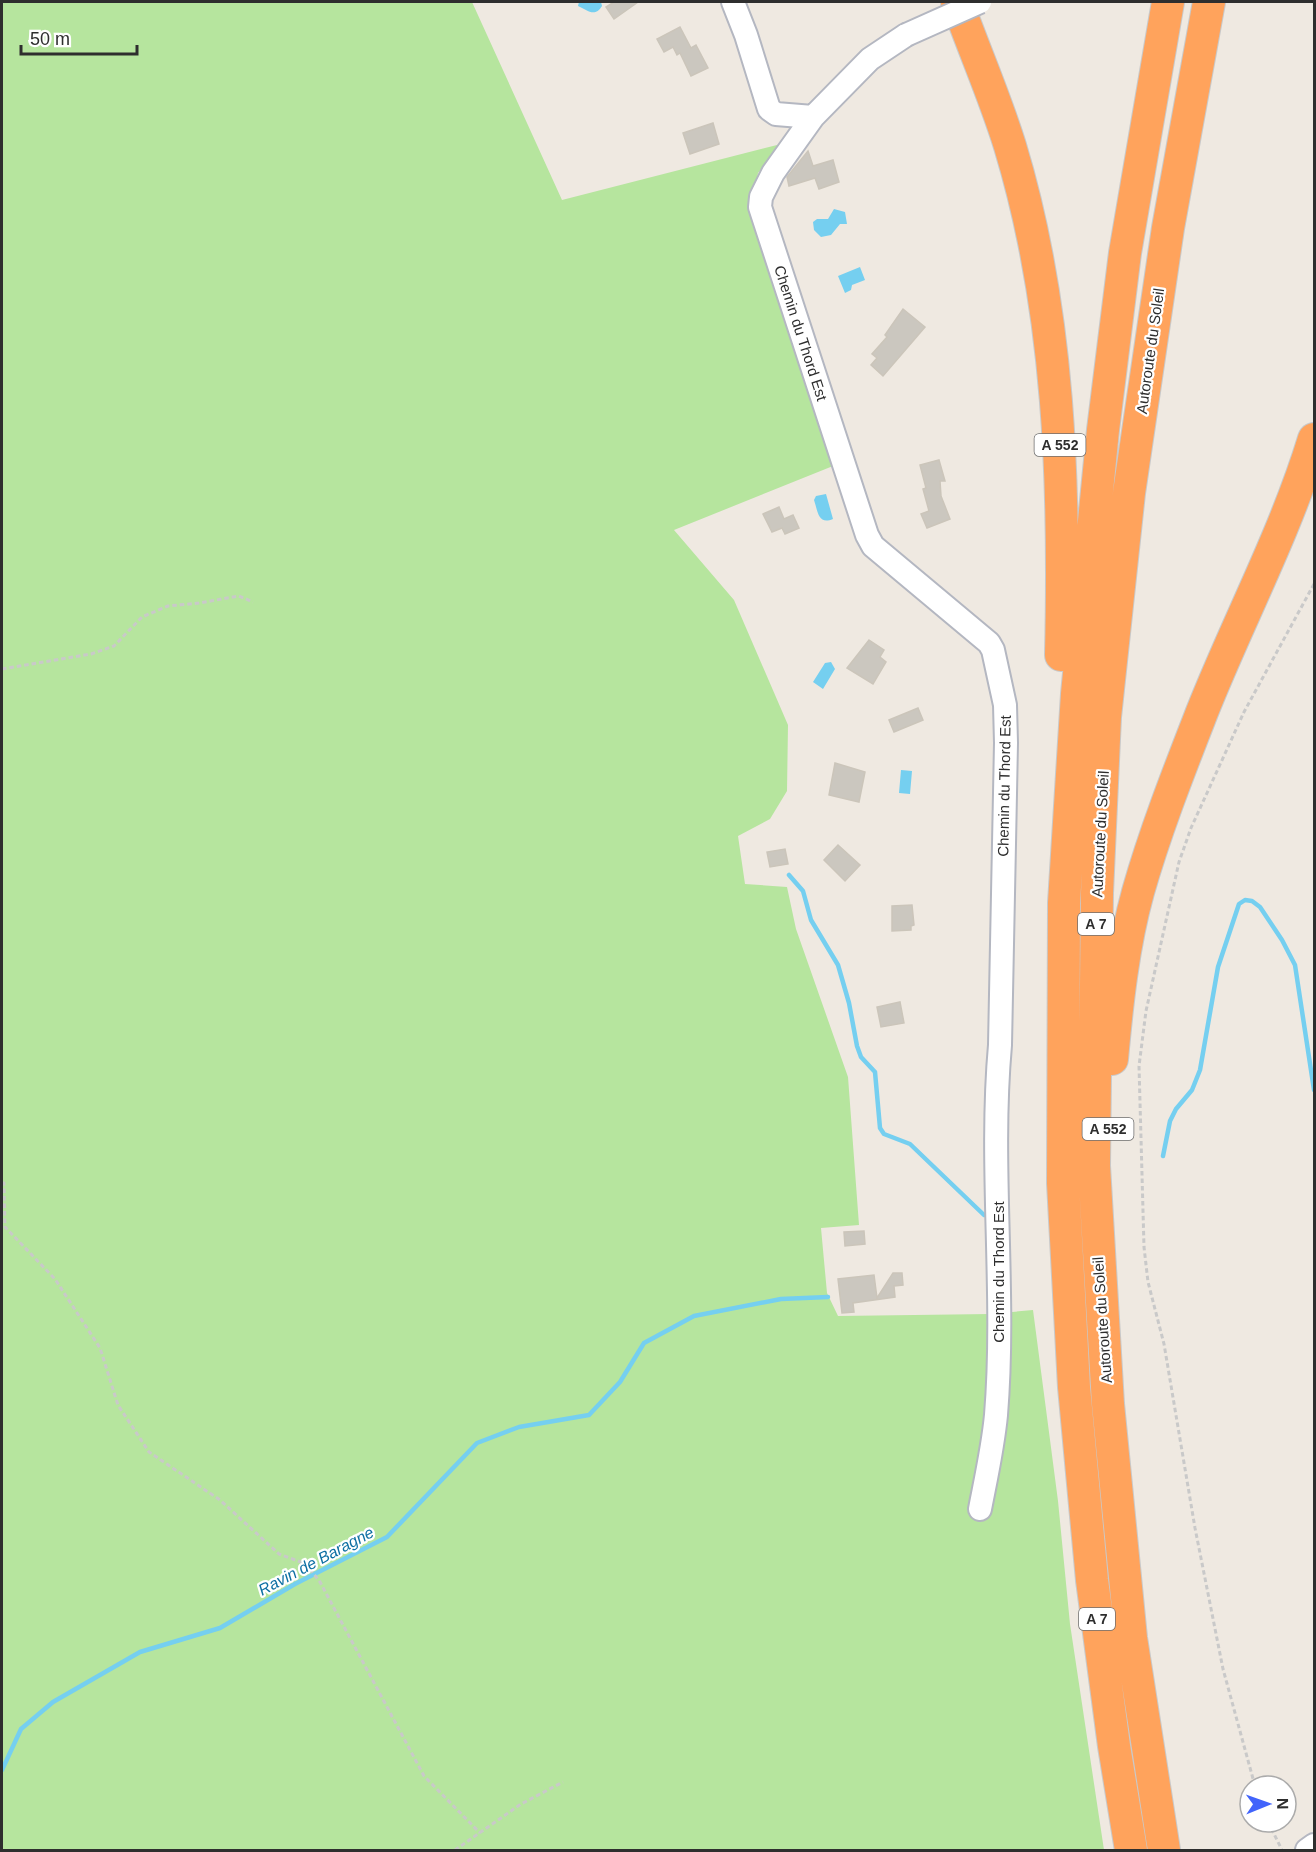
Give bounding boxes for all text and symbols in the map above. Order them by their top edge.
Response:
scale bar [21,18,136,56]
text: 50 m [30,29,70,49]
street label: Chemin du Thord Est [771,263,831,404]
street label: Autoroute du Soleil [1133,287,1167,415]
road number: A 552 [1034,434,1086,456]
street label: Chemin du Thord Est [994,714,1014,857]
street label: Autoroute du Soleil [1088,770,1112,898]
road number: A 7 [1078,913,1114,935]
road number: A 552 [1082,1118,1134,1140]
street label: Chemin du Thord Est [990,1200,1007,1343]
street label: Autoroute du Soleil [1089,1256,1115,1384]
water label: Ravin de Baragne [255,1523,377,1599]
road number: A 7 [1079,1608,1115,1630]
north arrow [1238,1774,1298,1834]
text: N [1274,1798,1291,1810]

